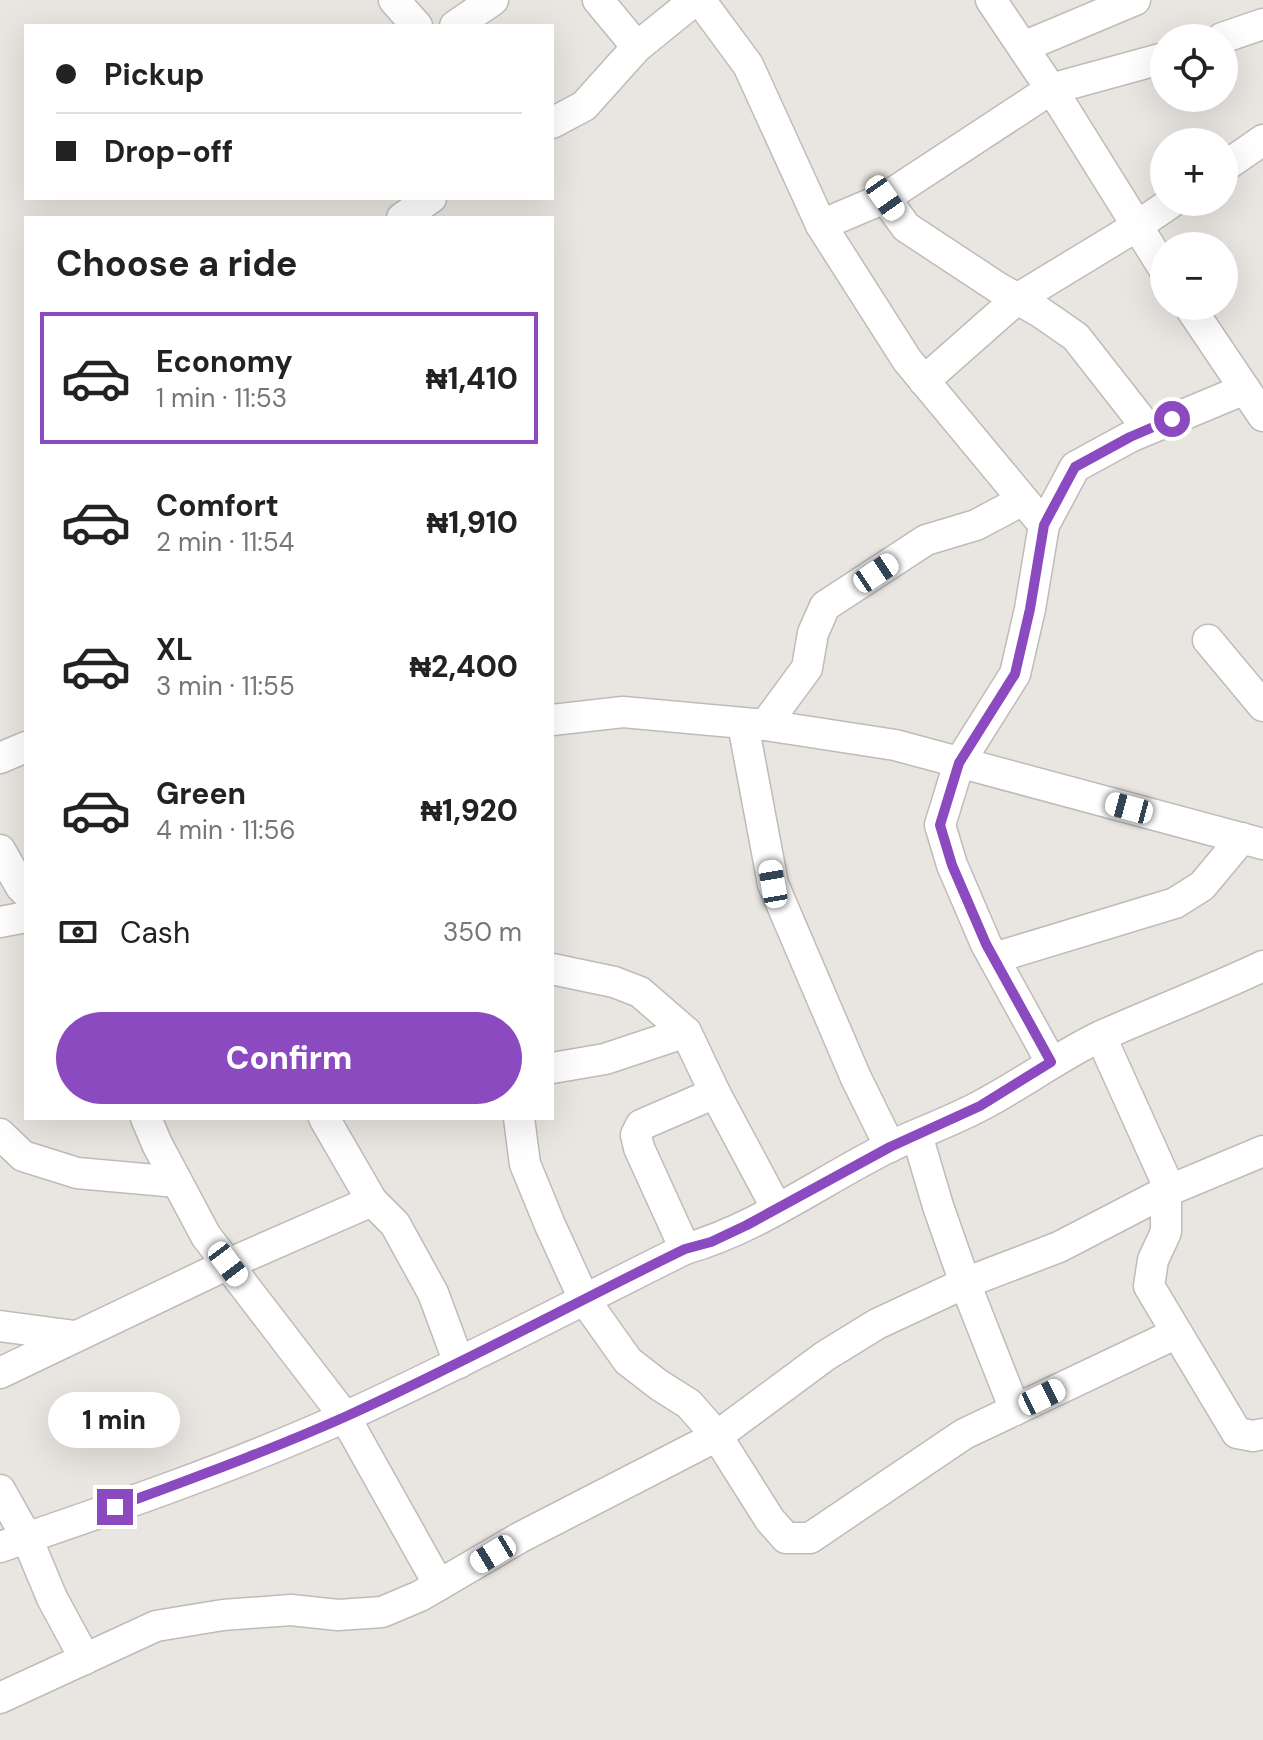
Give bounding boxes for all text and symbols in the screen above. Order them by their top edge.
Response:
map controls [1150,24,1238,320]
button: locate [1150,24,1238,112]
text: Pickup [104,55,204,94]
button: + [1150,128,1238,216]
text: Drop-off [104,132,233,171]
car [861,171,909,225]
button: − [1150,232,1238,320]
text: Choose a ride [56,240,297,287]
icon: car [60,342,132,414]
text: Economy [156,342,293,381]
text: ₦1,410 [426,359,518,398]
text: 1 min · 11:53 [156,381,287,415]
route start [1154,401,1190,437]
icon: car [60,486,132,558]
text: Comfort [156,486,279,525]
text: ₦1,910 [427,503,518,542]
text: 2 min · 11:54 [156,525,294,559]
car [849,550,903,596]
icon: car [60,630,132,702]
text: XL [156,630,193,669]
text: ₦2,400 [409,647,518,686]
text: 3 min · 11:55 [156,669,295,703]
icon: car [60,774,132,846]
text: Green [156,774,246,813]
car [1103,790,1155,826]
text: ₦1,920 [420,791,518,830]
text: 4 min · 11:56 [156,813,296,847]
car [757,858,789,910]
icon: cash [56,910,100,954]
text: Cash [120,913,190,952]
text: 350 m [443,915,522,949]
button: Confirm [56,1012,522,1104]
car [204,1238,252,1290]
car [1015,1376,1069,1418]
callout: 1 min [49,1391,181,1447]
text: 1 min [82,1403,146,1437]
route end [97,1489,133,1525]
car [466,1531,520,1577]

